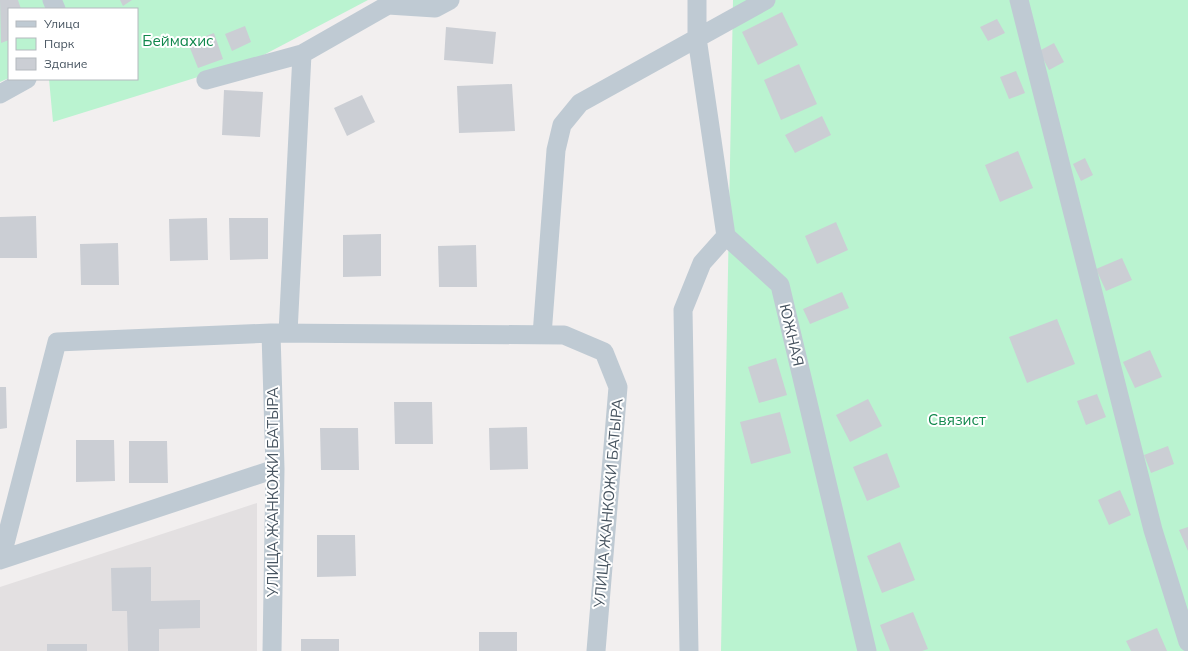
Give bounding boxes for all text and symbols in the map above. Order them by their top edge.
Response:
legend [8,8,138,80]
text: Улица [43,16,80,31]
park label: Беймахис [142,31,214,50]
text: Парк [44,36,75,51]
text: Здание [44,56,88,71]
street label: ЮЖНАЯ [776,302,808,368]
street label: УЛИЦА ЖАНКОЖИ БАТЫРА [263,387,282,598]
street label: УЛИЦА ЖАНКОЖИ БАТЫРА [589,398,627,609]
park label: Связист [928,410,986,429]

